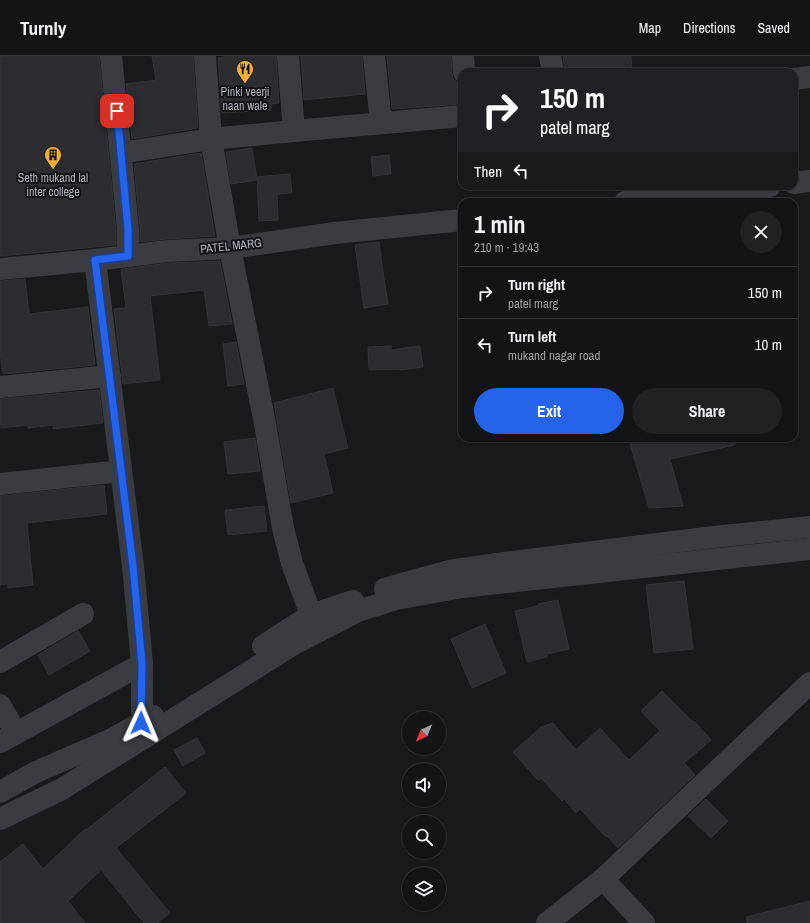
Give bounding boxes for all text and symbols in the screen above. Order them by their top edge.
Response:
text: Turnly [20,15,66,41]
text: Map [639,19,661,37]
text: Directions [683,19,735,37]
text: Saved [757,19,790,37]
restaurant icon: Pinki veerji naan wale [235,59,255,84]
text: 150 m [540,79,605,117]
place label: Pinki veerji naan wale [220,84,270,114]
icon: right [474,84,526,136]
pin [100,94,134,128]
icon: arrive [106,100,128,122]
text: patel marg [540,115,610,140]
building icon: Seth mukand lal inter college [43,145,63,170]
icon: left [510,160,532,182]
text: Then [474,161,502,182]
place label: Seth mukand lal inter college [18,170,88,200]
text: 1 min [474,208,525,240]
button: close [740,211,782,253]
street label: PATEL MARG [200,235,262,257]
text: 210 m · 19:43 [474,239,539,256]
text: Turn right [508,274,565,295]
icon: right [474,282,496,304]
text: 150 m [748,282,782,303]
text: patel marg [508,295,558,312]
text: Turn left [508,326,556,347]
icon: left [474,334,496,356]
text: 10 m [755,334,782,355]
text: mukand nagar road [508,347,600,364]
button: Exit [474,388,624,434]
button: Share [632,388,782,434]
position arrow [120,702,162,744]
north arrow [402,711,446,755]
map controls [402,711,446,911]
button: sound [402,763,446,807]
button: search [402,815,446,859]
button: layers [402,867,446,911]

